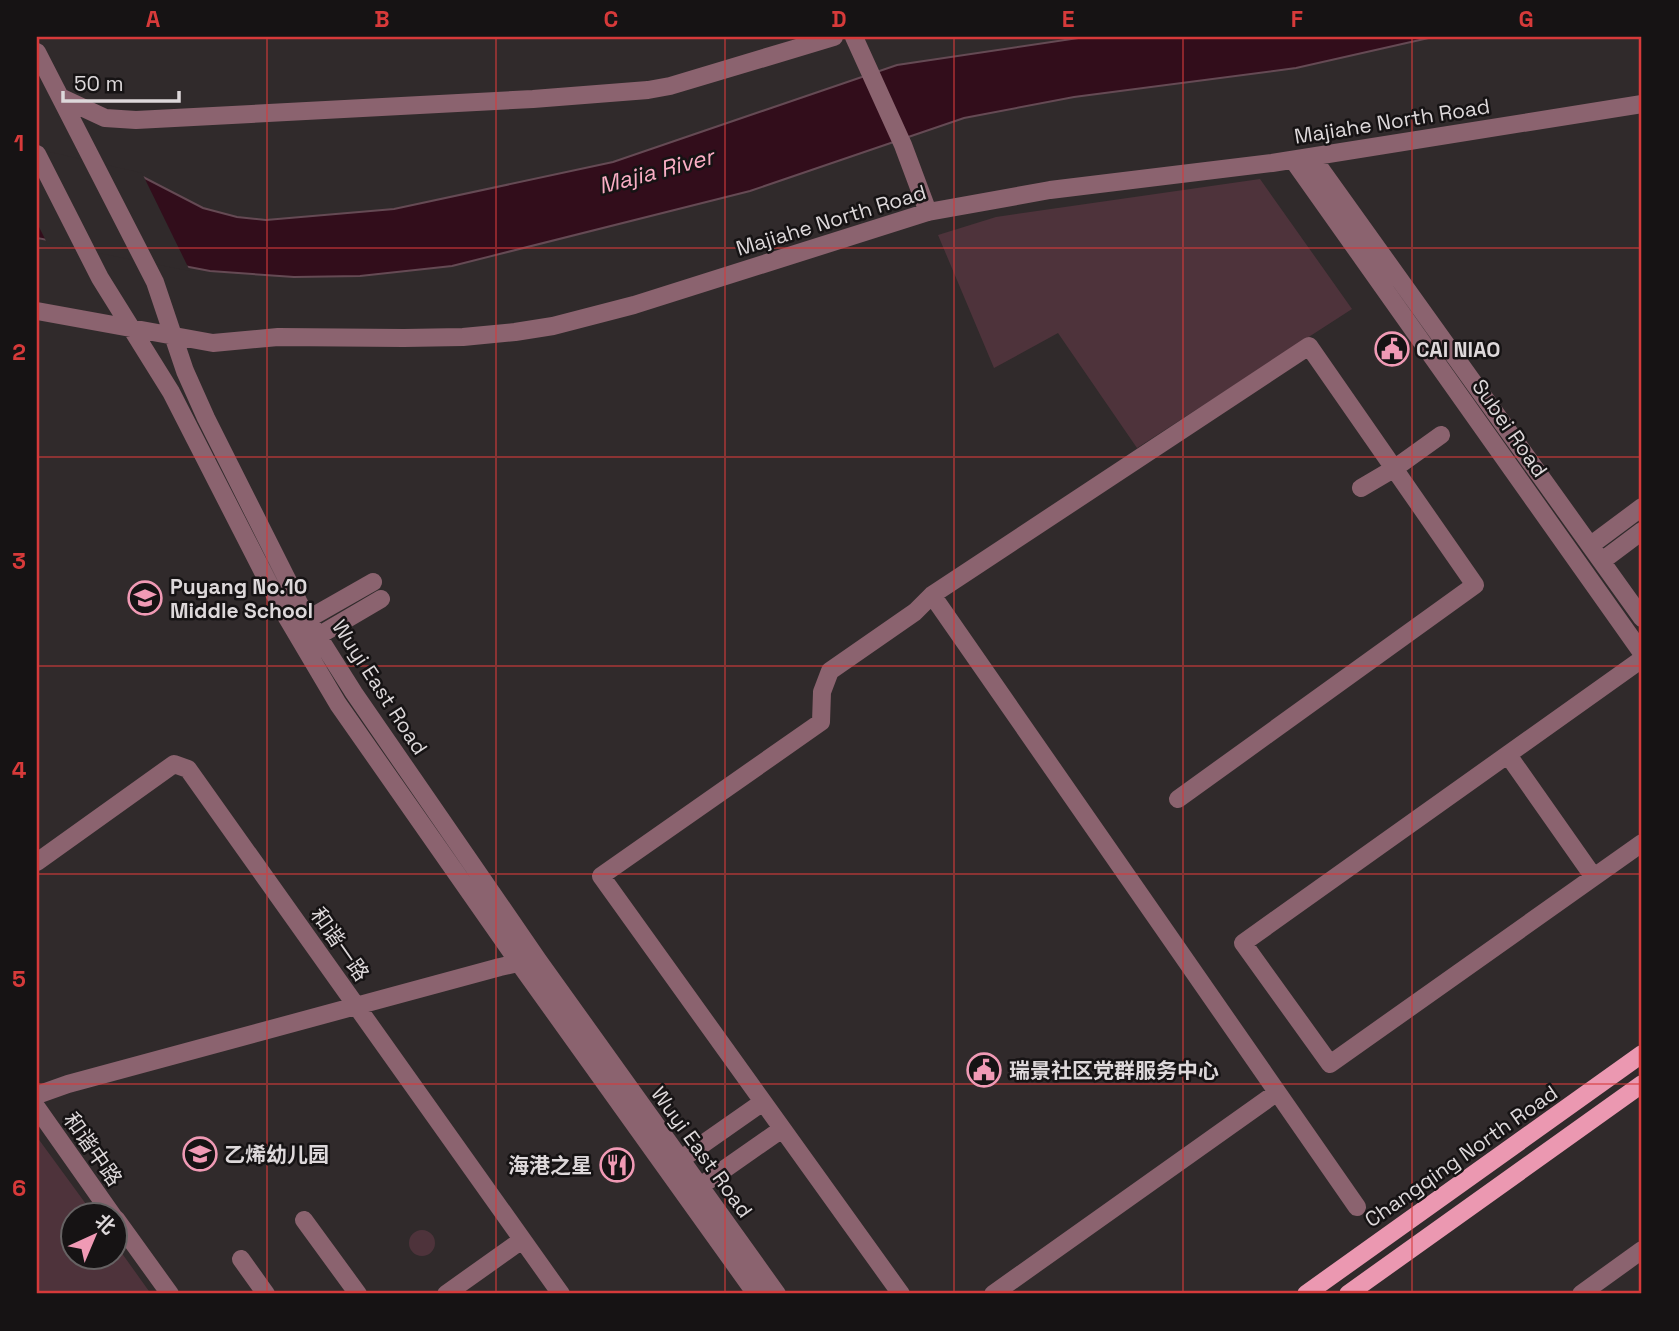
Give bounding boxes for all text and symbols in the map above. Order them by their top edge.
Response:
text: A [146,4,161,34]
text: B [374,4,390,34]
text: C [604,4,618,34]
text: D [831,4,847,34]
text: E [1062,4,1074,34]
text: F [1291,4,1303,34]
text: G [1518,4,1534,34]
scale bar [63,60,178,104]
text: 50 m [74,70,124,97]
street label: Majiahe North Road [1292,92,1492,150]
text: 1 [14,128,24,158]
water label: Majia River [595,141,719,201]
street label: Majiahe North Road [733,178,929,262]
public building icon: CAI NIAO [1373,330,1411,368]
place label: CAI NIAO [1416,336,1501,363]
text: 2 [12,337,26,367]
street label: Subei Road [1466,374,1554,482]
text: 3 [12,546,26,576]
place label: Puyang No.10 Middle School [170,573,313,624]
school or university icon: Puyang No.10 Middle School [126,579,164,617]
street label: Wuyi East Road [326,614,434,760]
text: 4 [12,755,27,785]
street label: 和谐一路 [305,902,375,986]
text: 5 [12,964,26,994]
public building icon: 瑞景社区党群服务中心 [965,1051,1003,1089]
place label: 瑞景社区党群服务中心 [1009,1057,1219,1084]
street label: Changqing North Road [1359,1079,1563,1233]
street label: Wuyi East Road [645,1081,759,1223]
street label: 和谐中路 [58,1107,128,1191]
school or university icon: 乙烯幼儿园 [181,1135,219,1173]
place label: 乙烯幼儿园 [224,1141,329,1168]
restaurant icon: 海港之星 [598,1146,636,1184]
place label: 海港之星 [508,1152,592,1179]
text: 6 [12,1173,26,1203]
north arrow [60,1202,130,1272]
text: 北 [90,1209,121,1240]

